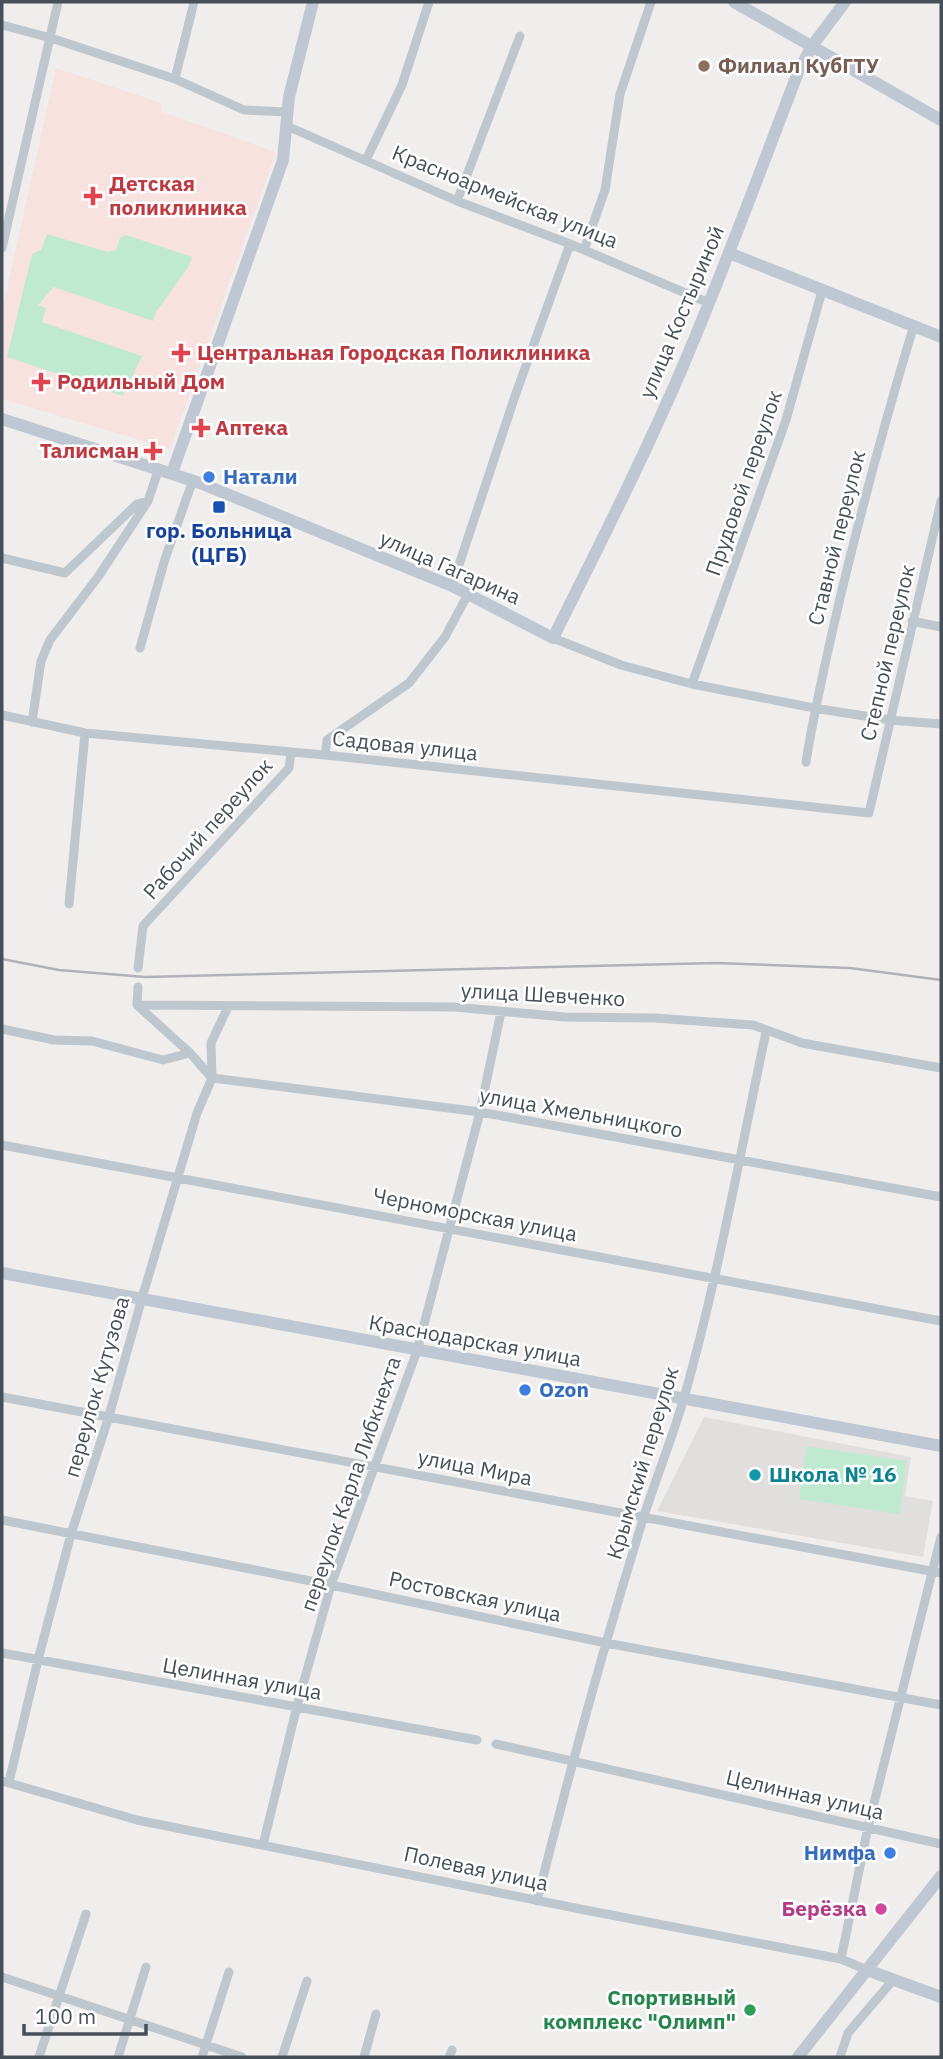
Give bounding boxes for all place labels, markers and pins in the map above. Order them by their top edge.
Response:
place label: Филиал КубГТУ [718,51,879,79]
marker: Филиал КубГТУ [696,58,712,74]
place label: Детская поликлиника [109,169,247,221]
marker: Детская поликлиника [83,186,103,206]
place label: Центральная Городская Поликлиника [197,338,590,366]
marker: Центральная Городская Поликлиника [171,343,191,363]
place label: Родильный Дом [57,367,225,395]
marker: Родильный Дом [31,372,51,392]
place label: Аптека [215,413,288,441]
marker: Аптека [193,420,209,436]
place label: Талисман [40,436,139,464]
marker: Талисман [145,443,161,459]
place label: Натали [223,462,298,490]
marker: Натали [201,469,217,485]
marker: гор. Больница (ЦГБ) [211,499,227,515]
place label: гор. Больница (ЦГБ) [146,516,292,568]
place label: Ozon [539,1375,589,1403]
marker: Ozon [517,1382,533,1398]
place label: Школа № 16 [769,1460,897,1488]
marker: Школа № 16 [747,1467,763,1483]
place label: Нимфа [804,1838,876,1866]
marker: Нимфа [882,1845,898,1861]
place label: Берёзка [782,1894,867,1922]
marker: Берёзка [873,1901,889,1917]
place label: Спортивный комплекс "Олимп" [543,1983,736,2035]
marker: Спортивный комплекс "Олимп" [742,2002,758,2018]

